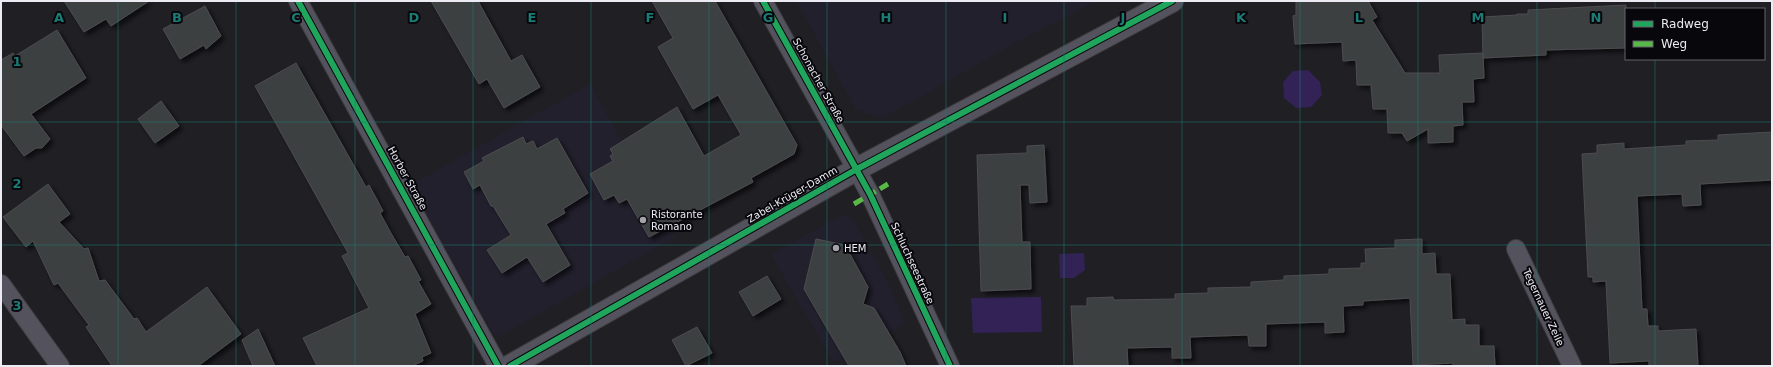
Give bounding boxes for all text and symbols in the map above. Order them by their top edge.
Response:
legend [1625,8,1765,60]
text: A [54,10,64,25]
text: B [172,10,182,25]
text: C [291,10,301,25]
text: D [409,10,420,25]
text: E [528,10,536,25]
text: F [646,10,654,25]
text: G [763,10,773,25]
text: H [881,10,891,25]
text: I [1003,10,1007,25]
text: J [1120,10,1125,25]
text: K [1236,10,1247,25]
text: L [1355,10,1363,25]
text: M [1472,10,1484,25]
text: N [1591,10,1601,25]
text: Radweg [1661,17,1709,31]
street label: Schonacher Straße [791,36,846,124]
text: Weg [1661,37,1687,51]
text: 1 [12,54,22,69]
street label: Horber Straße [386,145,429,212]
street label: Zabel-Krüger-Damm [745,164,839,225]
text: 2 [12,176,22,191]
place label: Ristorante Romano [651,209,703,232]
marker: Ristorante Romano [638,215,648,225]
street label: Schluchseestraße [889,221,936,306]
marker: HEM [831,243,841,253]
place label: HEM [844,243,866,254]
street label: Tegernauer Zeile [1520,266,1566,348]
text: 3 [12,298,22,313]

